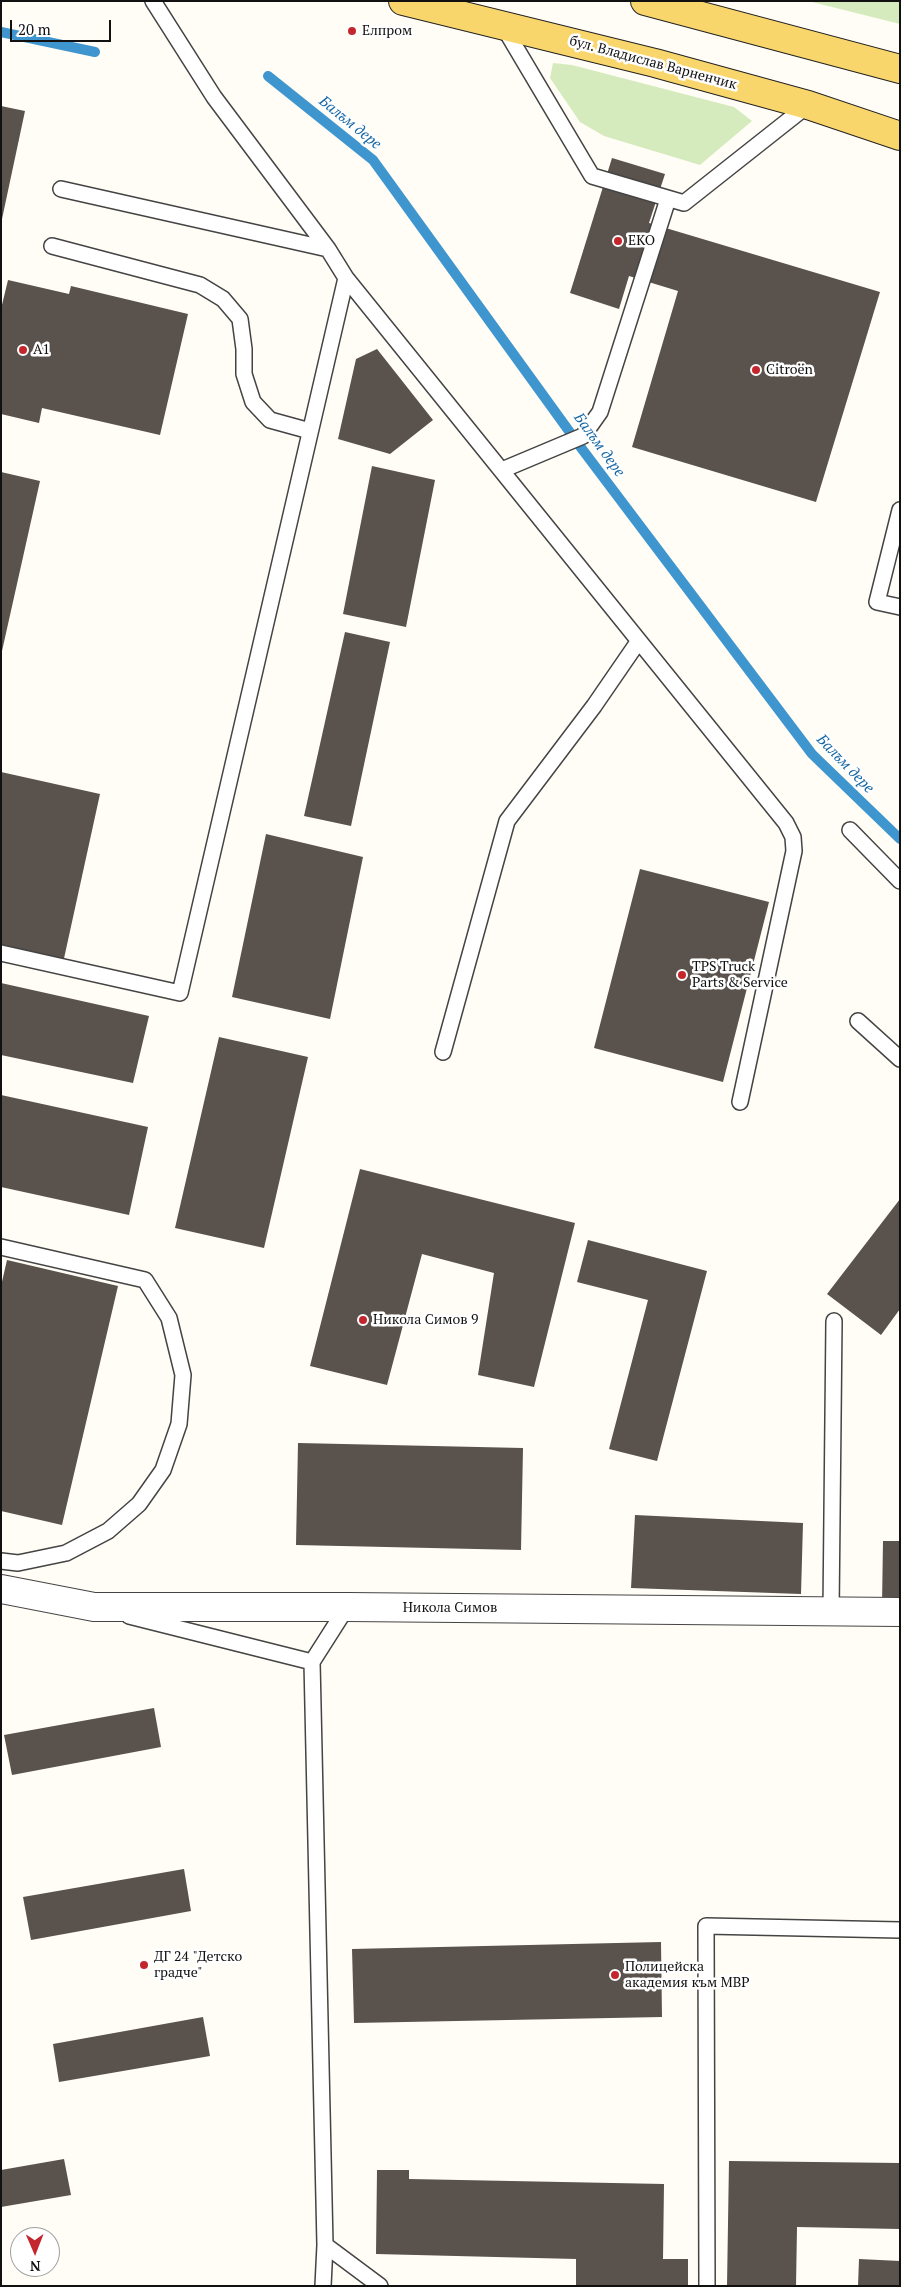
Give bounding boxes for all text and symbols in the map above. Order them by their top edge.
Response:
scale bar [12,10,114,42]
text: 20 m [18,19,51,39]
place label: Елпром [362,23,412,39]
marker: Елпром [346,25,358,37]
street label: бул. Владислав Варненчик [568,33,738,93]
water label: Балъм дере [315,92,385,154]
place label: EKO [628,233,655,249]
marker: EKO [612,235,624,247]
place label: A1 [33,342,50,358]
marker: A1 [17,344,29,356]
place label: Citroën [766,362,813,378]
marker: Citroën [750,364,762,376]
water label: Балъм дере [570,409,628,481]
water label: Балъм дере [813,731,877,797]
place label: TPS Truck Parts & Service [692,959,788,992]
marker: TPS Truck Parts & Service [676,969,688,981]
place label: Никола Симов 9 [373,1312,479,1328]
marker: Никола Симов 9 [357,1314,369,1326]
street label: Никола Симов [403,1600,497,1616]
place label: ДГ 24 "Детско градче" [154,1949,242,1981]
marker: ДГ 24 "Детско градче" [138,1959,150,1971]
place label: Полицейска академия към МВР [625,1959,750,1991]
marker: Полицейска академия към МВР [609,1969,621,1981]
north arrow [10,2227,60,2277]
text: N [30,2257,41,2276]

